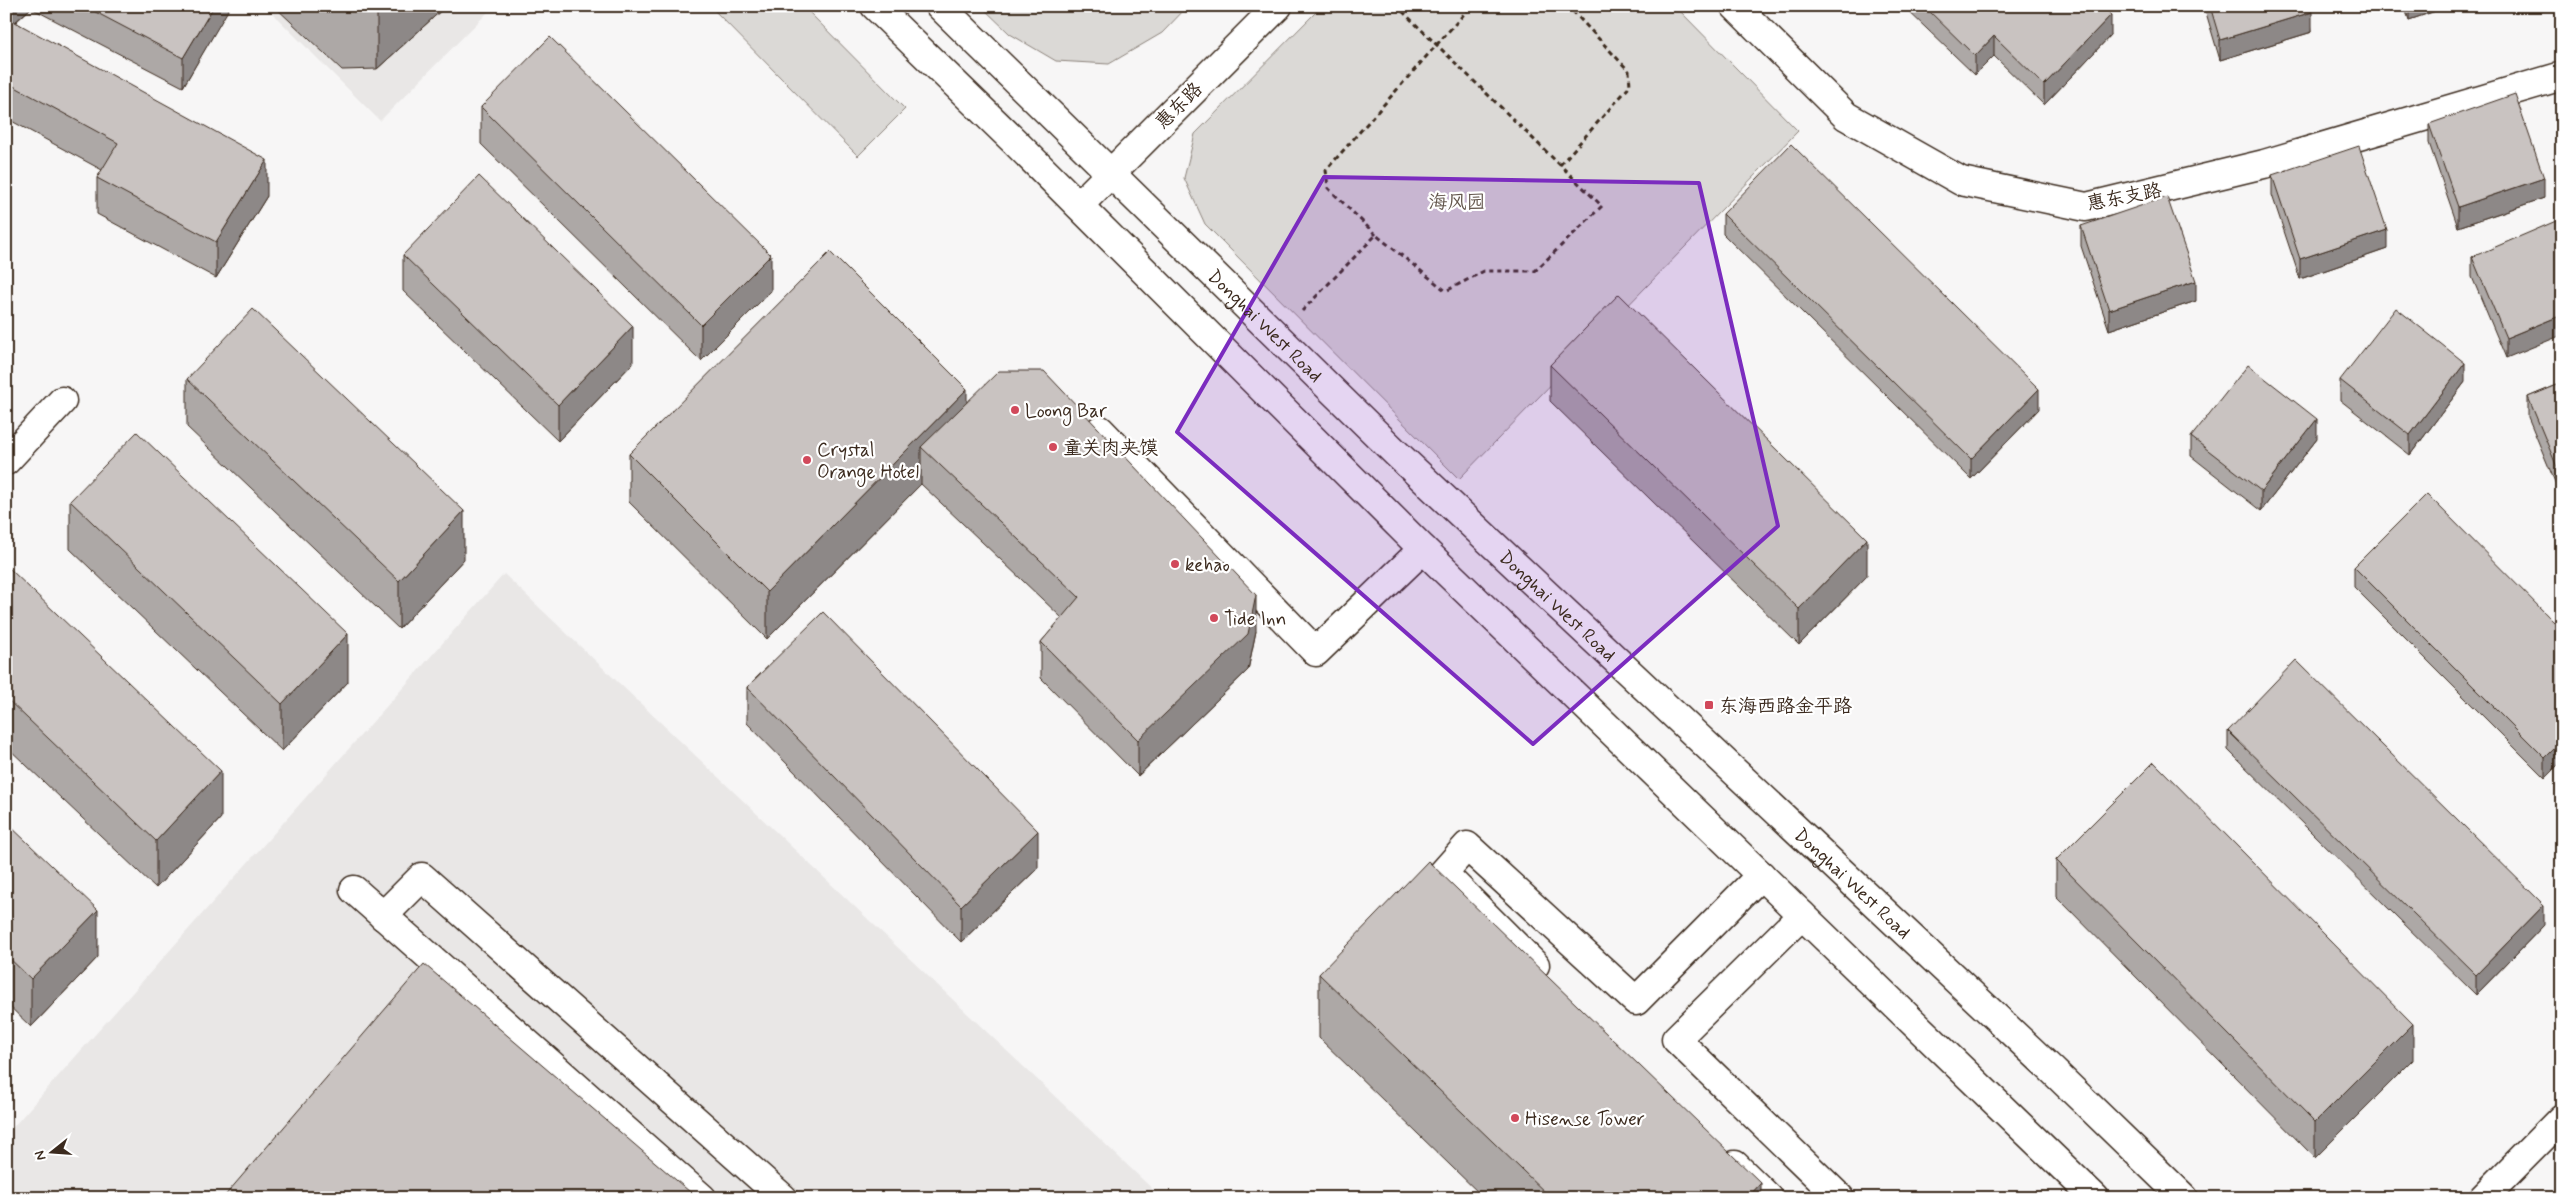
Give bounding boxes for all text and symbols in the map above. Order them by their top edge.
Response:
street label: 惠东路 [1150,77,1208,135]
street label: 惠东支路 [2085,178,2164,217]
park label: 海风园 [1428,190,1486,215]
street label: Donghai West Road [1202,264,1327,388]
place label: Loong Bar [1025,399,1107,426]
marker: Loong Bar [1009,404,1021,416]
place label: 童关肉夹馍 [1063,436,1158,461]
place label: Crystal Orange Hotel [817,438,919,487]
marker: 童关肉夹馍 [1047,441,1059,453]
marker: Crystal Orange Hotel [801,454,813,466]
street label: Donghai West Road [1493,545,1621,668]
place label: kehao [1185,553,1230,578]
marker: kehao [1169,558,1181,570]
place label: Tide Inn [1224,607,1286,632]
marker: Tide Inn [1208,612,1220,624]
place label: 东海西路金平路 [1719,694,1852,719]
marker: 东海西路金平路 [1703,699,1715,711]
street label: Donghai West Road [1788,823,1916,945]
place label: Hisense Tower [1525,1107,1645,1132]
marker: Hisense Tower [1509,1112,1521,1124]
north arrow [28,1126,78,1176]
text: N [31,1148,50,1163]

